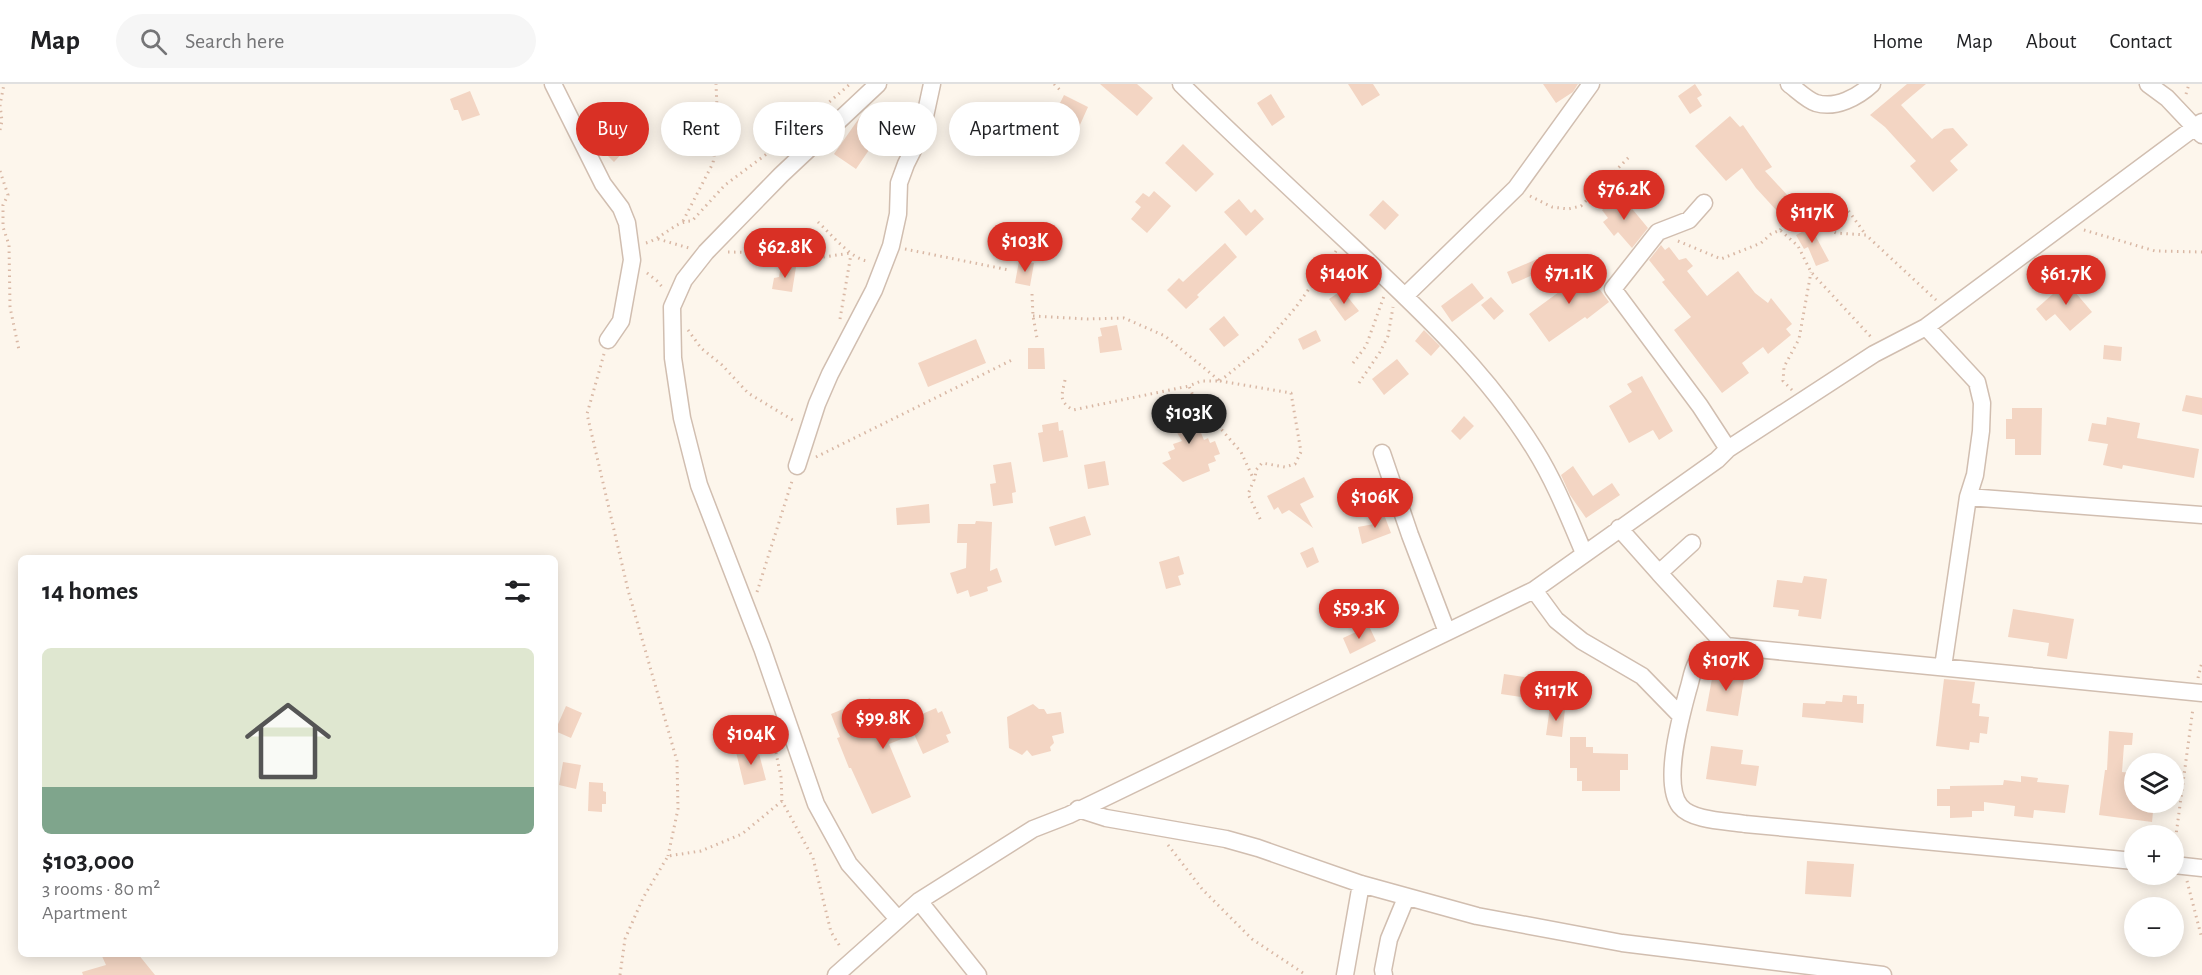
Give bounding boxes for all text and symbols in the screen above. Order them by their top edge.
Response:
search box [116,14,536,68]
icon: search [137,25,170,58]
text: Map [30,27,80,55]
text: Search here [185,30,284,52]
text: Home [1872,31,1923,52]
text: Map [1956,31,1993,52]
text: About [2026,31,2076,52]
text: Contact [2109,31,2172,52]
chip: Buy [576,102,649,156]
chip: Rent [661,102,741,156]
chip: Filters [753,102,845,156]
chip: New [857,102,937,156]
chip: Apartment [949,102,1080,156]
pin: $76.2K [1575,170,1673,221]
text: $76.2K [1598,179,1650,199]
pin: $117K [1770,193,1854,244]
text: $117K [1790,202,1834,222]
pin: $103K [983,222,1067,273]
pin: $62.8K [736,228,834,279]
text: $103K [1002,231,1048,251]
text: $62.8K [758,237,812,257]
pin: $140K [1302,254,1386,305]
pin: $71.1K [1520,254,1618,305]
pin: $61.7K [2017,255,2115,306]
text: $140K [1320,263,1368,283]
text: $71.1K [1545,263,1593,283]
text: $61.7K [2041,264,2091,284]
pin: $103K [1147,394,1231,445]
text: $103K [1166,403,1212,423]
pin: $106K [1333,478,1417,529]
text: $106K [1351,487,1399,507]
icon: filters [501,575,534,608]
text: 14 homes [42,578,138,604]
pin: $59.3K [1310,589,1408,640]
text: $59.3K [1333,598,1385,618]
pin: $107K [1684,641,1768,692]
text: $107K [1703,650,1749,670]
pin: $117K [1514,671,1598,722]
text: $117K [1534,680,1578,700]
icon: home [234,687,342,795]
pin: $99.8K [834,699,932,750]
text: $99.8K [856,708,910,728]
pin: $104K [709,715,793,766]
text: $104K [727,724,775,744]
map controls [2124,753,2184,957]
button: layers [2124,753,2184,813]
button: + [2124,825,2184,885]
text: $103,000 [42,848,134,874]
text: 3 rooms · 80 m² [42,879,160,899]
button: − [2124,897,2184,957]
text: Apartment [42,903,127,923]

